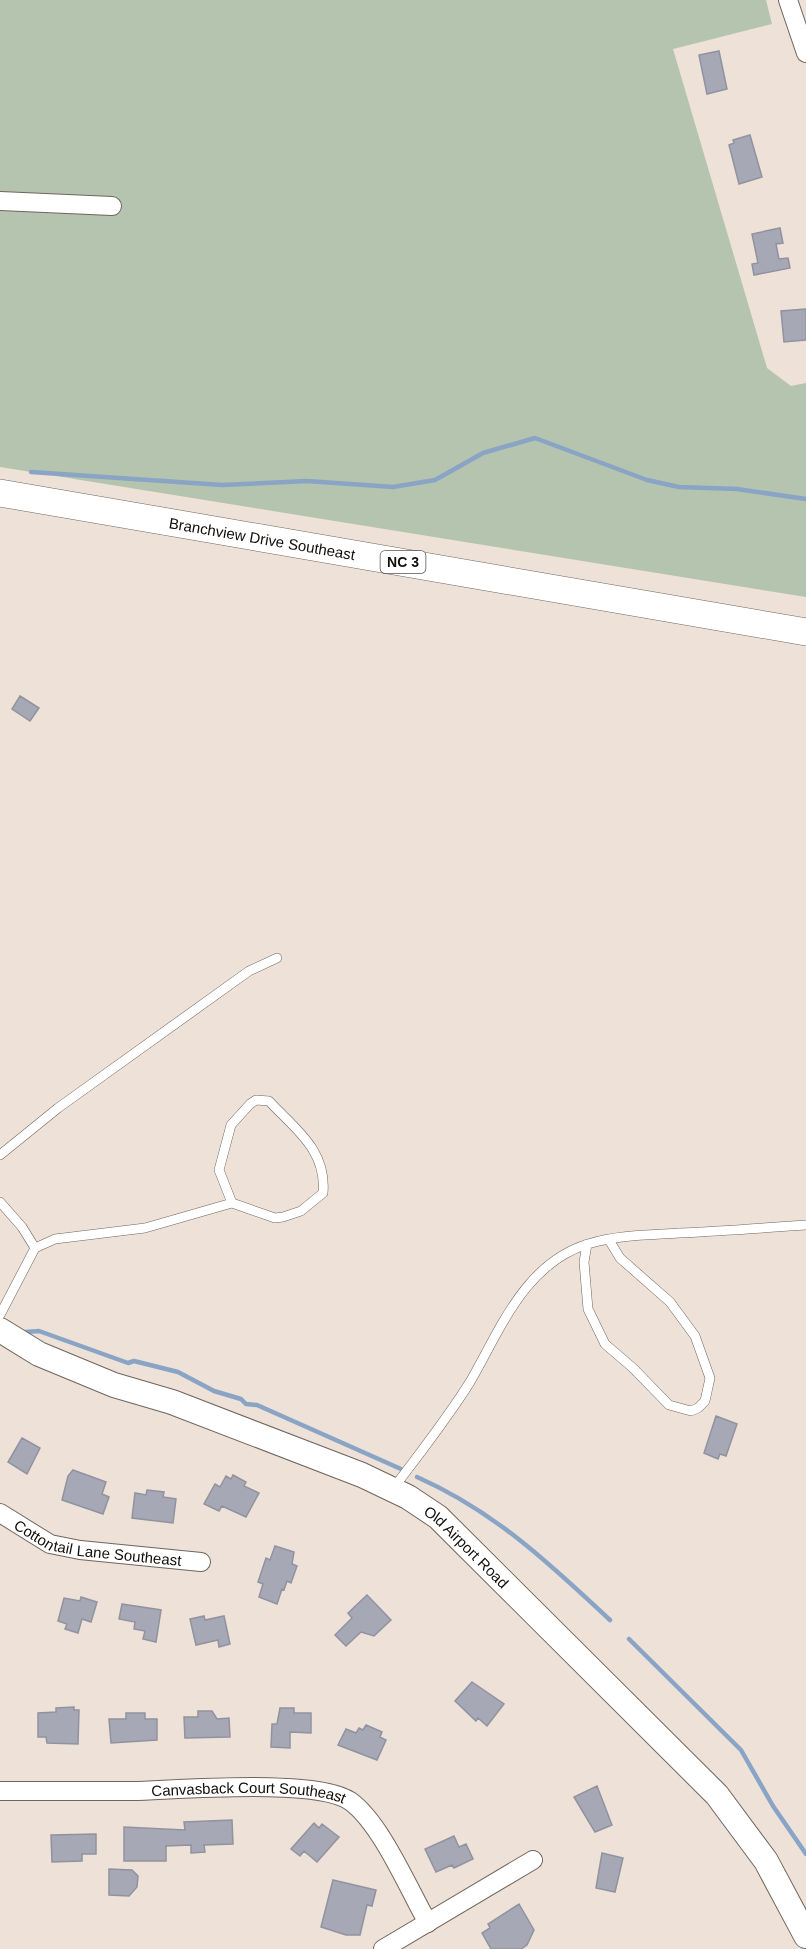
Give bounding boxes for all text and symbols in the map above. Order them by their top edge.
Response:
street label: Branchview Drive Southeast [168,514,357,563]
road number: NC 3 [380,551,426,573]
street label: Old Airport Road [421,1502,512,1591]
street label: Cottontail Lane Southeast [11,1516,183,1569]
street label: Canvasback Court Southeast [151,1778,350,1806]

